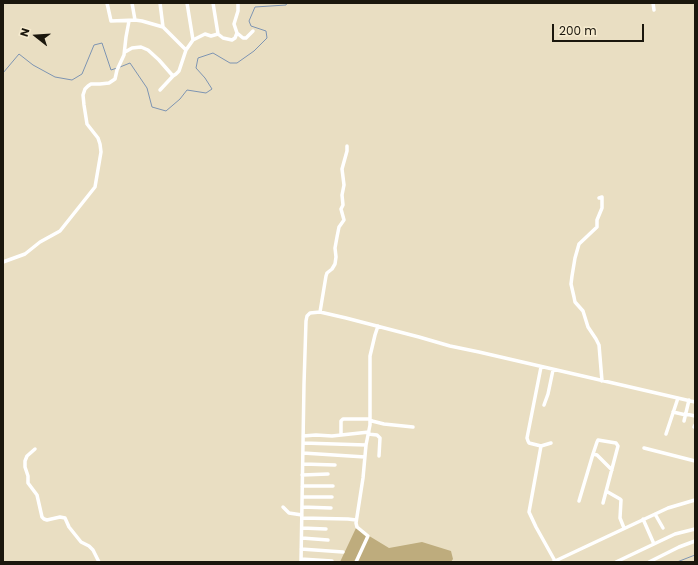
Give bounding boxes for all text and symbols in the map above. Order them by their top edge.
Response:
north arrow [16,16,56,56]
scale bar [554,16,646,42]
text: 200 m [559,22,597,39]
text: N [16,26,33,39]

